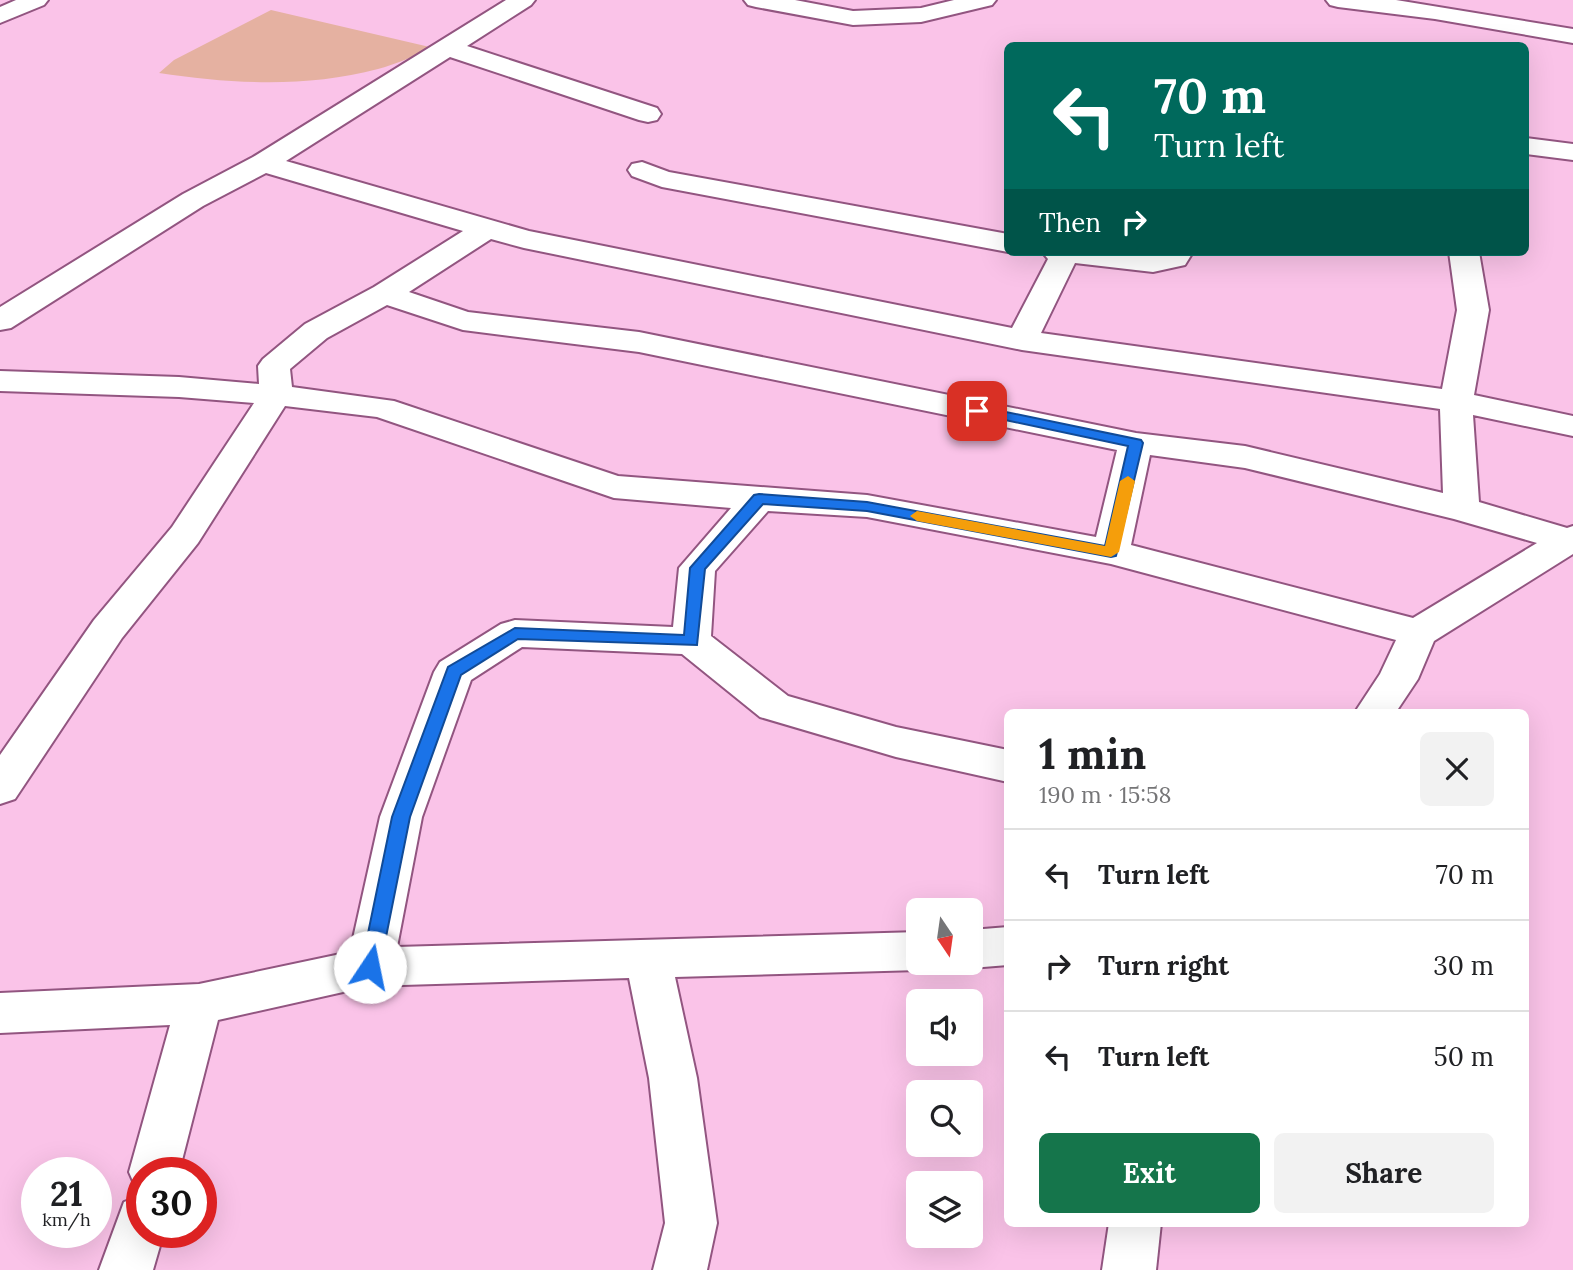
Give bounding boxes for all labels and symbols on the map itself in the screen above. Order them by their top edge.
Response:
pin [947,381,1007,441]
north arrow [906,898,984,975]
position arrow [333,930,407,1004]
speed limit sign: 30 [126,1157,217,1248]

